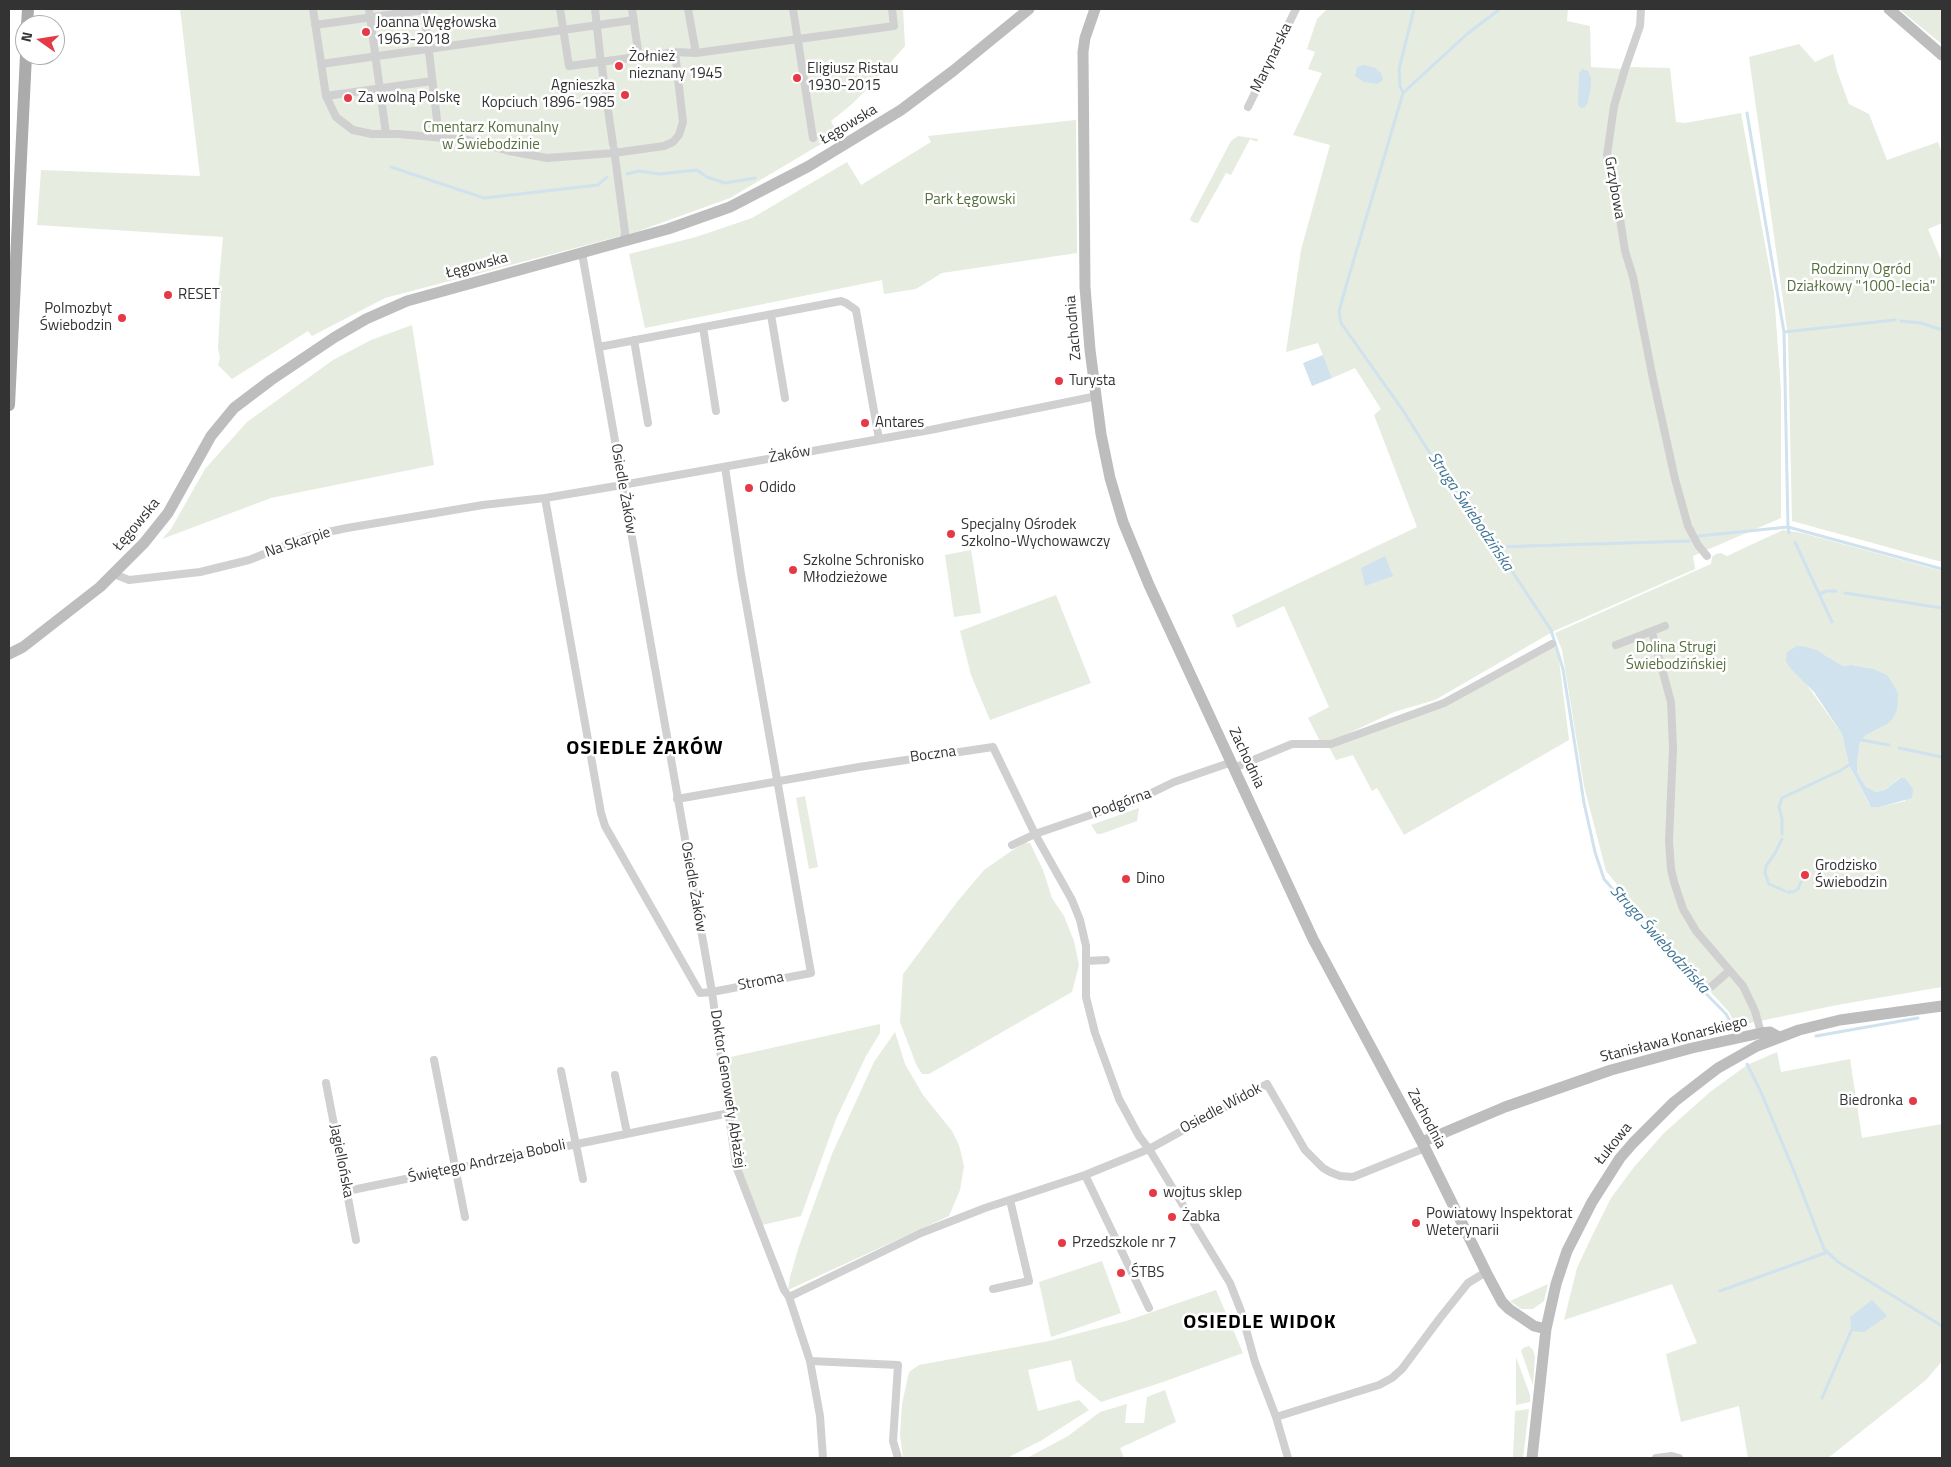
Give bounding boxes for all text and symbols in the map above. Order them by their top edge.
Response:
place label: Joanna Węgłowska 1963-2018 [376,14,496,49]
north arrow [15,15,65,65]
street label: Marynarska [1247,20,1297,96]
marker: Joanna Węgłowska 1963-2018 [360,26,372,38]
text: N [15,30,37,44]
place label: Żołnież nieznany 1945 [629,48,722,83]
marker: Żołnież nieznany 1945 [613,60,625,72]
place label: Eligiusz Ristau 1930-2015 [807,60,898,95]
marker: Eligiusz Ristau 1930-2015 [791,72,803,84]
place label: Agnieszka Kopciuch 1896-1985 [481,77,615,112]
place label: Za wolną Polskę [358,89,460,107]
marker: Agnieszka Kopciuch 1896-1985 [619,89,631,101]
marker: Za wolną Polskę [342,92,354,104]
street label: Łęgowska [817,101,881,149]
park label: Cmentarz Komunalny w Świebodzinie [423,119,559,154]
street label: Grzybowa [1600,155,1628,221]
park label: Park Łęgowski [924,191,1016,209]
street label: Łęgowska [444,249,510,283]
park label: Rodzinny Ogród Działkowy "1000-lecia" [1787,261,1935,296]
place label: RESET [178,286,220,304]
marker: RESET [162,289,174,301]
street label: Zachodnia [1062,295,1086,361]
place label: Polmozbyt Świebodzin [40,300,112,335]
marker: Polmozbyt Świebodzin [116,312,128,324]
place label: Turysta [1069,372,1116,390]
marker: Turysta [1053,375,1065,387]
place label: Antares [875,414,924,432]
marker: Antares [859,417,871,429]
street label: Osiedle Żaków [606,442,640,536]
street label: Żaków [768,443,812,467]
water label: Struga Świebodzińska [1423,449,1517,575]
place label: Odido [759,479,796,497]
marker: Odido [743,482,755,494]
street label: Łęgowska [110,495,164,555]
place label: Specjalny Ośrodek Szkolno-Wychowawczy [961,516,1110,551]
street label: Na Skarpie [263,524,333,562]
marker: Specjalny Ośrodek Szkolno-Wychowawczy [945,528,957,540]
place label: Szkolne Schronisko Młodzieżowe [803,552,924,587]
marker: Szkolne Schronisko Młodzieżowe [787,564,799,576]
park label: Dolina Strugi Świebodzińskiej [1626,639,1726,674]
street label: Zachodnia [1224,725,1268,791]
district label: OSIEDLE ŻAKÓW [565,737,725,761]
street label: Boczna [909,743,957,767]
street label: Podgórna [1090,785,1154,823]
street label: Osiedle Żaków [676,840,710,934]
place label: Grodzisko Świebodzin [1815,857,1887,892]
marker: Grodzisko Świebodzin [1799,869,1811,881]
place label: Dino [1136,870,1165,888]
marker: Dino [1120,873,1132,885]
water label: Struga Świebodzińska [1605,882,1713,998]
street label: Stroma [737,969,785,995]
street label: Doktor Genowefy Abłażej [706,1008,748,1170]
street label: Stanisława Konarskiego [1599,1013,1749,1067]
street label: Osiedle Widok [1177,1080,1265,1138]
street label: Zachodnia [1403,1086,1449,1152]
place label: Biedronka [1839,1092,1903,1110]
marker: Biedronka [1907,1095,1919,1107]
street label: Łukowa [1592,1119,1636,1169]
street label: Jagiellońska [325,1122,357,1200]
street label: Świętego Andrzeja Boboli [407,1137,567,1187]
place label: wojtus sklep [1163,1184,1242,1202]
marker: wojtus sklep [1147,1187,1159,1199]
place label: Powiatowy Inspektorat Weterynarii [1426,1205,1573,1240]
place label: Żabka [1182,1208,1220,1226]
marker: Żabka [1166,1211,1178,1223]
marker: Powiatowy Inspektorat Weterynarii [1410,1217,1422,1229]
place label: Przedszkole nr 7 [1072,1234,1176,1252]
marker: Przedszkole nr 7 [1056,1237,1068,1249]
place label: ŚTBS [1131,1264,1164,1282]
marker: ŚTBS [1115,1267,1127,1279]
district label: OSIEDLE WIDOK [1182,1311,1338,1335]

